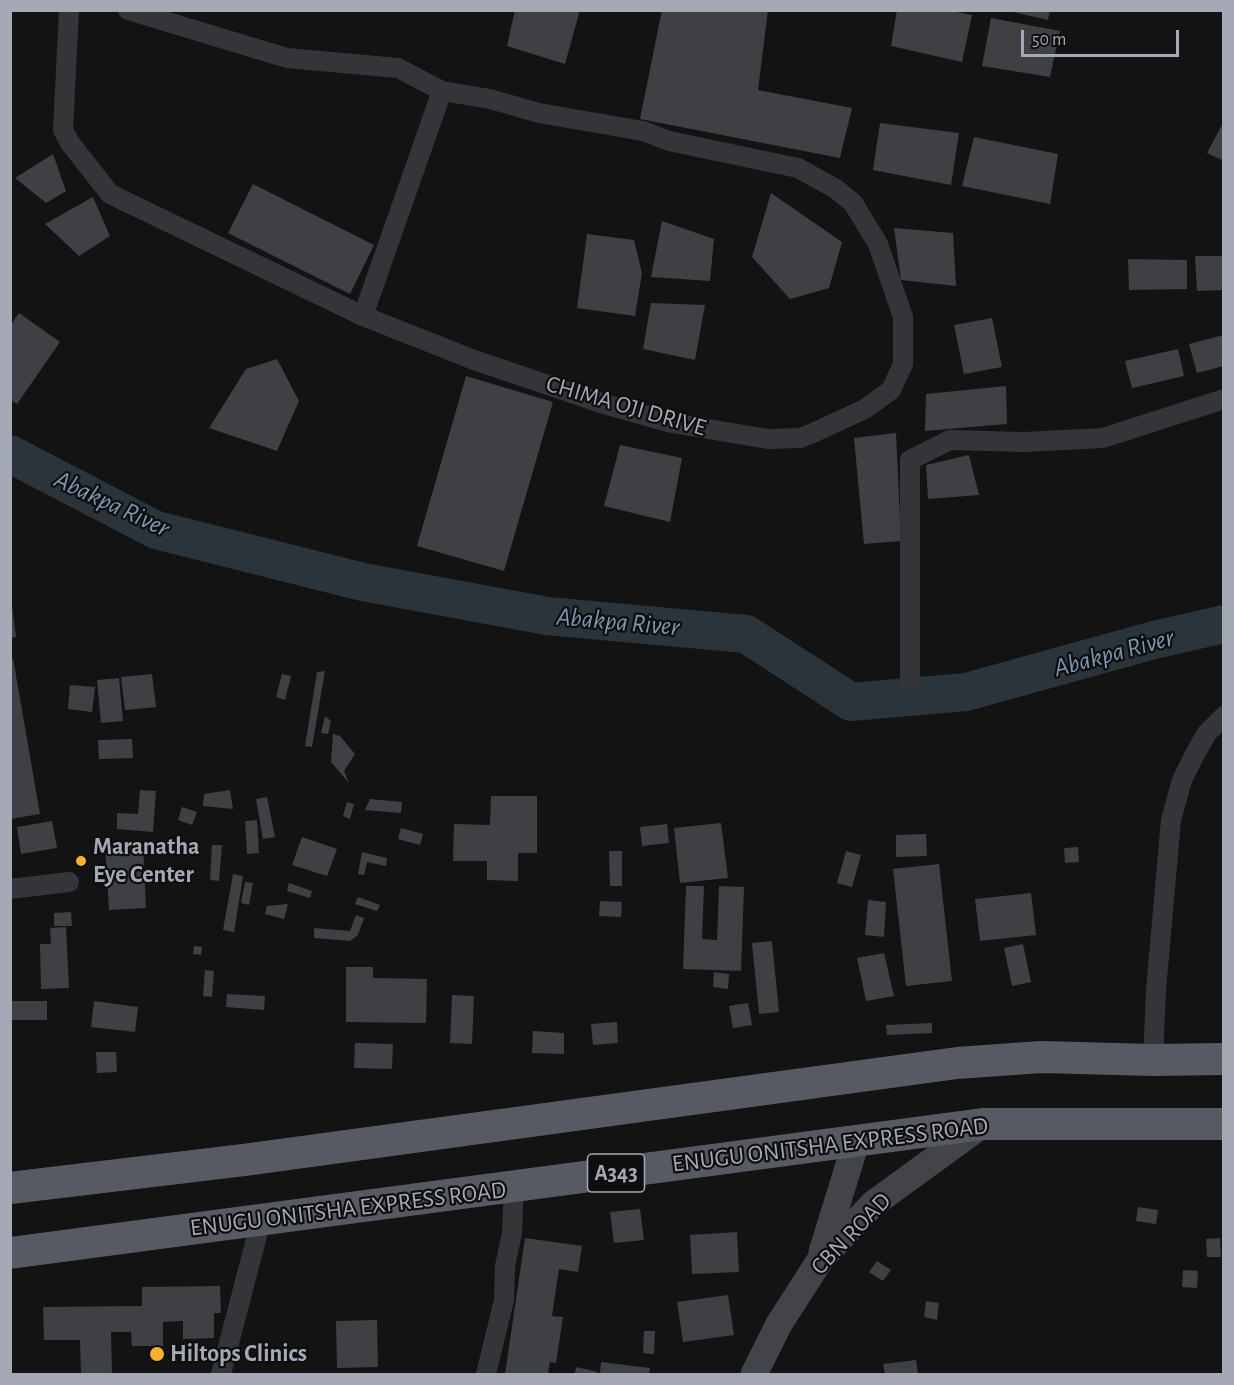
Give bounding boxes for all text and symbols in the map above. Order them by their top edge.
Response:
scale bar [1024,18,1182,56]
text: 50 m [1032,31,1066,49]
street label: CHIMA OJI DRIVE [543,369,709,443]
water label: Abakpa River [50,464,174,544]
water label: Abakpa River [555,601,681,643]
water label: Abakpa River [1050,622,1178,684]
place label: Maranatha Eye Center [93,833,199,889]
marker: Maranatha Eye Center [74,854,88,868]
street label: ENUGU ONITSHA EXPRESS ROAD [670,1111,990,1179]
road number: A343 [588,1154,644,1192]
street label: ENUGU ONITSHA EXPRESS ROAD [188,1175,508,1243]
street label: CBN ROAD [805,1187,897,1281]
place label: Hiltops Clinics [170,1340,307,1368]
marker: Hiltops Clinics [148,1345,166,1363]

